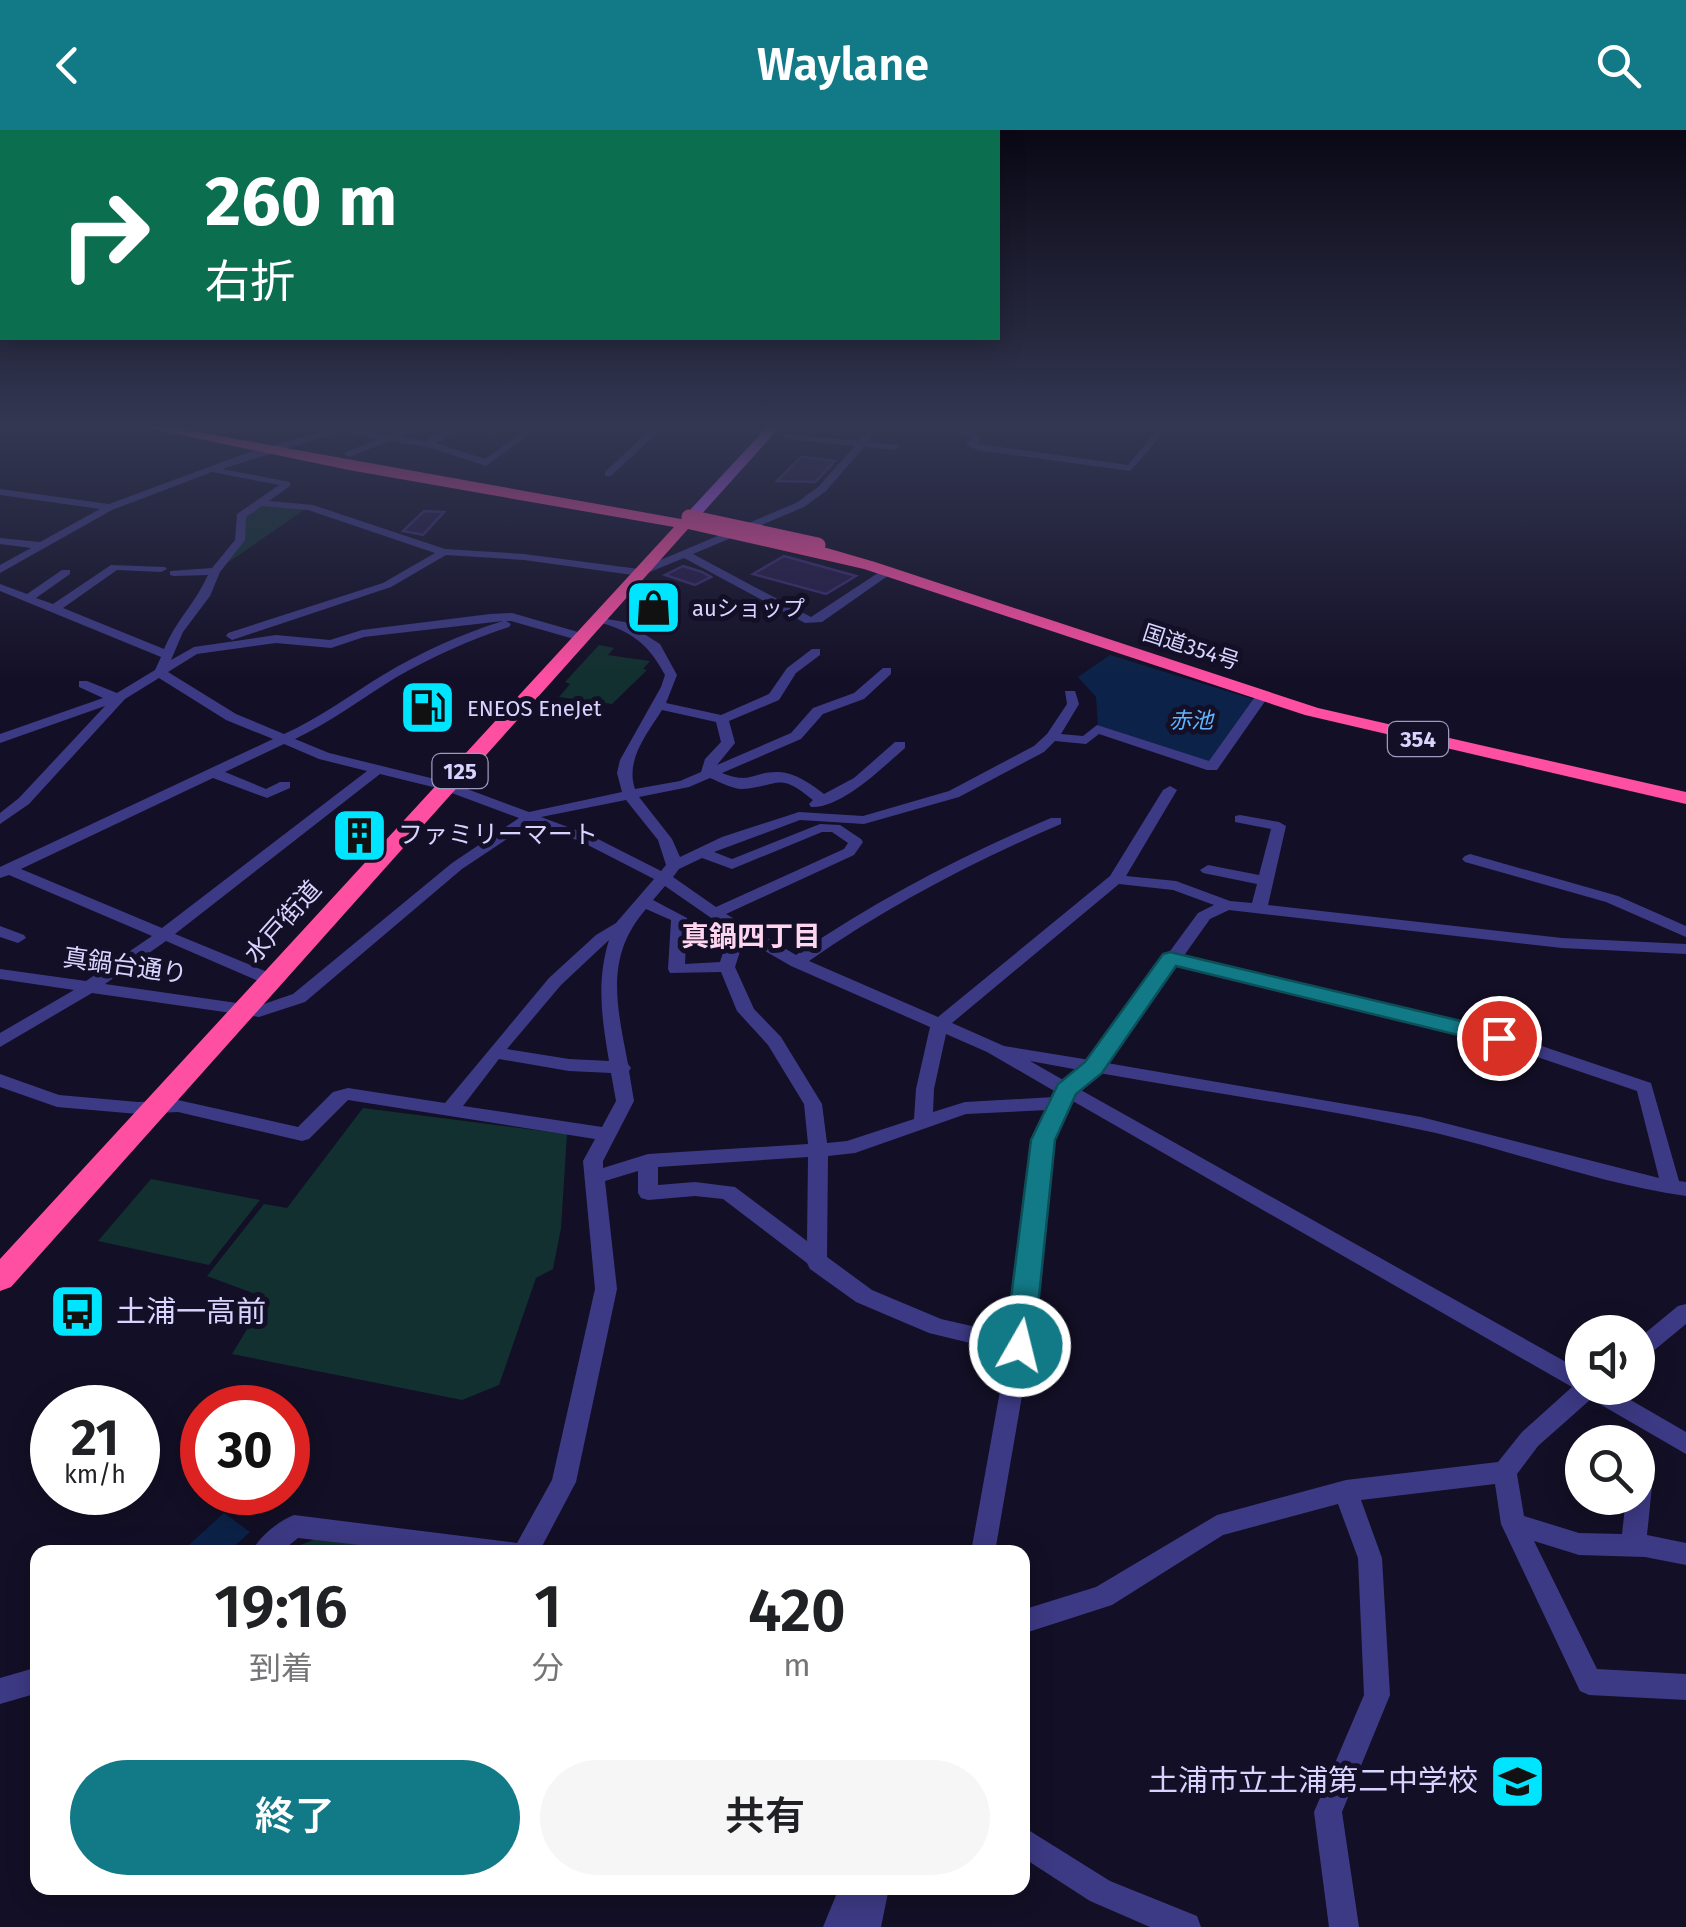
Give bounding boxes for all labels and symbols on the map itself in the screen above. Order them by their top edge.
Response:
shop icon: auショップ [623,578,683,638]
place label: auショップ [692,595,805,622]
street label: 国道354号 [1139,619,1243,675]
fuel station icon: ENEOS EneJet [398,678,458,738]
place label: ENEOS EneJet [467,695,601,722]
water label: 赤池 [1169,707,1215,734]
road number: 354 [1388,722,1448,756]
road number: 125 [432,754,488,788]
building icon: ファミリーマート [329,805,389,865]
place label: ファミリーマート [398,820,598,850]
street label: 水戸街道 [238,875,328,969]
district label: 真鍋四丁目 [681,920,821,953]
street label: 真鍋台通り [61,942,189,990]
pin [1457,996,1542,1081]
bus stop icon: 土浦一高前 [47,1282,107,1342]
place label: 土浦一高前 [116,1294,266,1330]
position arrow [968,1294,1072,1398]
speed limit sign: 30 [180,1385,310,1515]
school or university icon: 土浦市立土浦第二中学校 [1487,1751,1547,1811]
place label: 土浦市立土浦第二中学校 [1148,1763,1478,1799]

